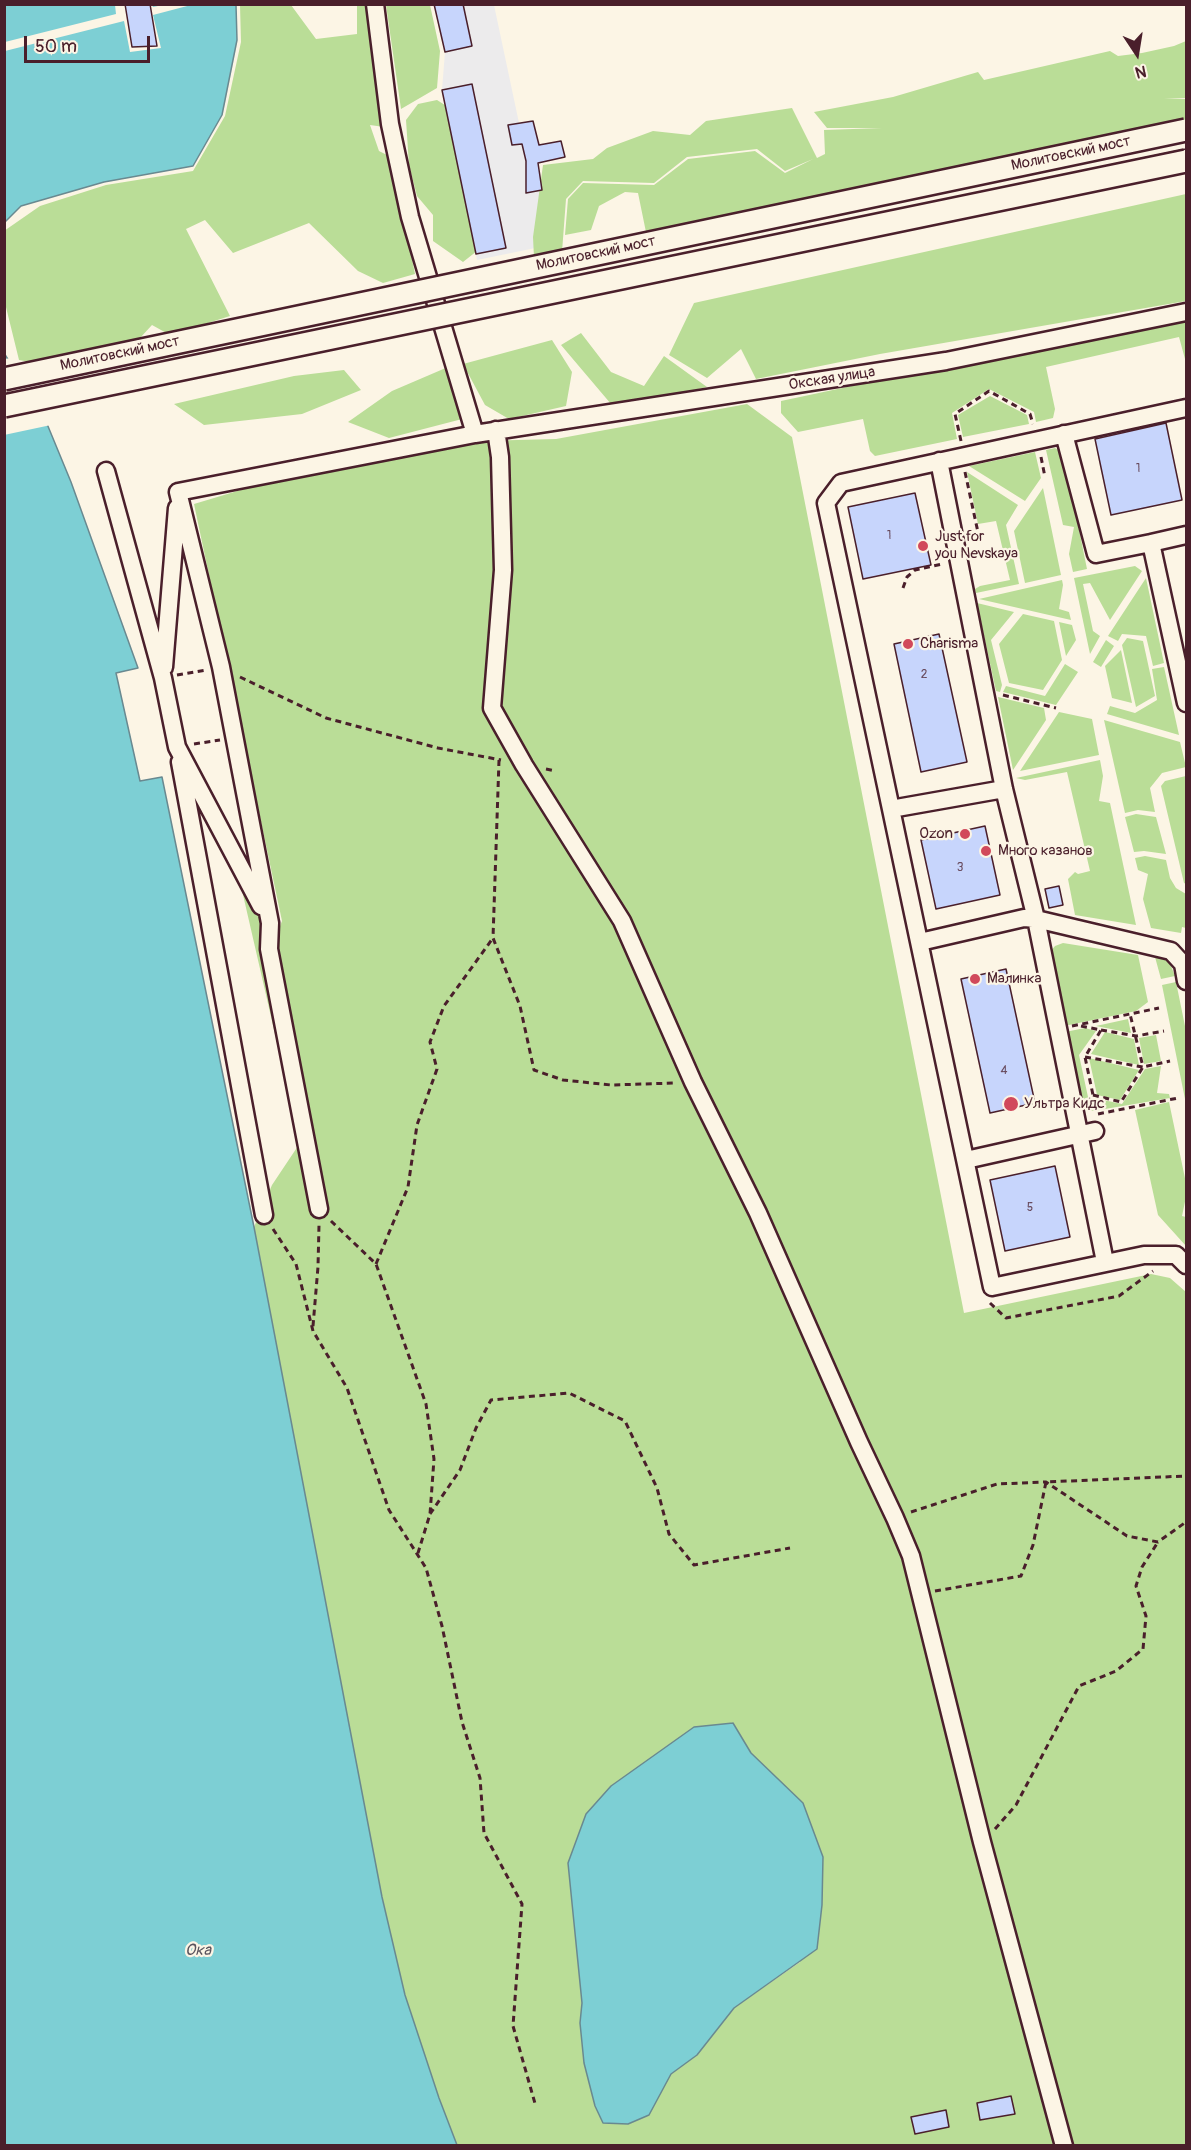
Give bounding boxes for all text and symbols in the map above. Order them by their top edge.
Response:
scale bar [27,24,153,62]
north arrow [1107,24,1167,84]
text: 50 m [35,35,77,58]
text: N [1133,61,1148,83]
street label: Молитовский мост [1010,133,1132,175]
street label: Молитовский мост [535,233,657,275]
street label: Молитовский мост [59,333,181,375]
street label: Окская улица [788,363,876,395]
house number: 1 [1136,462,1140,476]
place label: Just for you Nevskaya [935,528,1018,563]
house number: 1 [887,529,891,543]
marker: Just for you Nevskaya [916,539,930,553]
place label: Charisma [920,635,978,653]
marker: Charisma [901,637,915,651]
house number: 2 [921,668,927,682]
place label: Ozon [919,825,953,843]
marker: Ozon [958,827,972,841]
place label: Много казанов [998,842,1093,860]
marker: Много казанов [979,844,993,858]
house number: 3 [957,861,963,875]
place label: Малинка [987,970,1042,988]
marker: Малинка [968,972,982,986]
house number: 4 [1001,1064,1007,1078]
marker: Ультра Кидс [1002,1095,1020,1113]
place label: Ультра Кидс [1024,1095,1105,1113]
house number: 5 [1027,1201,1033,1215]
water label: Ока [185,1941,211,1961]

